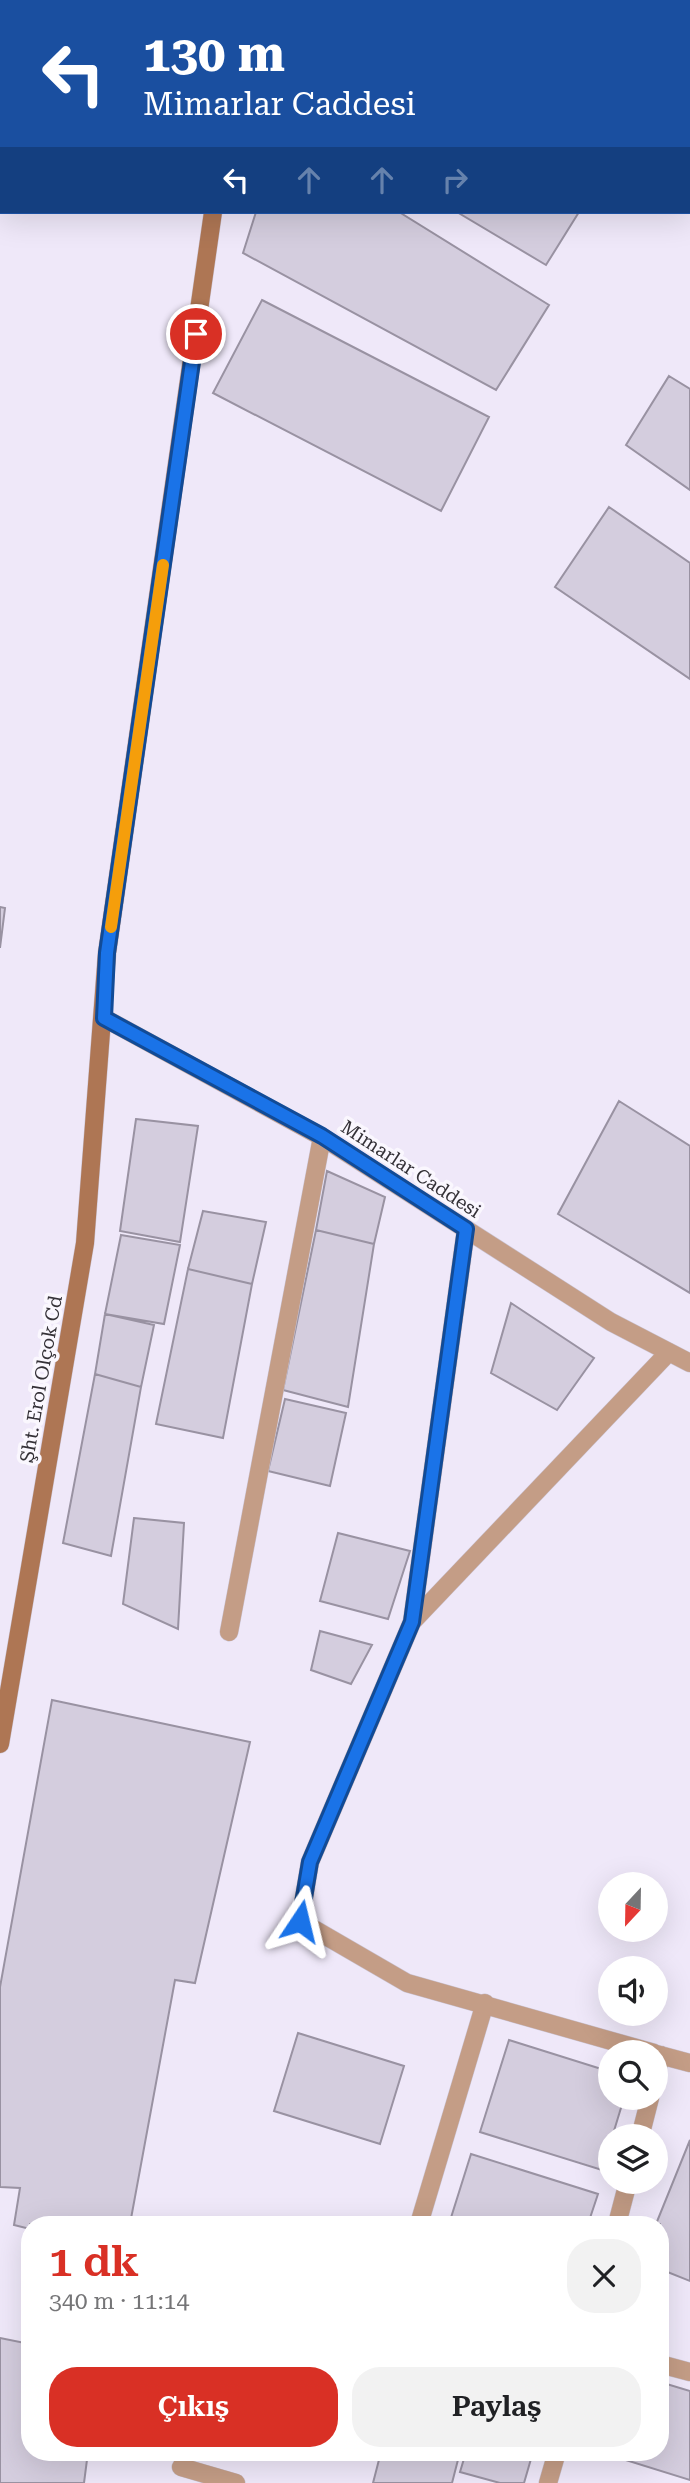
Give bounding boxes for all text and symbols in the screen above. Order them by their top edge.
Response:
text: 130 m [143,26,285,83]
icon: left [28,28,119,119]
text: Mimarlar Caddesi [143,85,416,123]
icon: left [217,161,255,199]
icon: ahead [290,161,328,199]
icon: ahead [363,161,401,199]
icon: right [436,161,474,199]
pin [166,304,226,364]
icon: arrive [177,315,215,353]
street label: Mimarlar Caddesi [337,1115,485,1223]
street label: Şht. Erol Olçok Cd [15,1294,67,1464]
north arrow [598,1872,668,1942]
map controls [598,1872,668,2194]
position arrow [263,1884,337,1958]
button: sound [598,1956,668,2026]
button: search [598,2040,668,2110]
button: layers [598,2124,668,2194]
text: 1 dk [49,2237,139,2286]
button: close [567,2239,641,2313]
text: 340 m · 11:14 [49,2288,189,2315]
button: Çıkış [49,2367,338,2447]
button: Paylaş [352,2367,641,2447]

